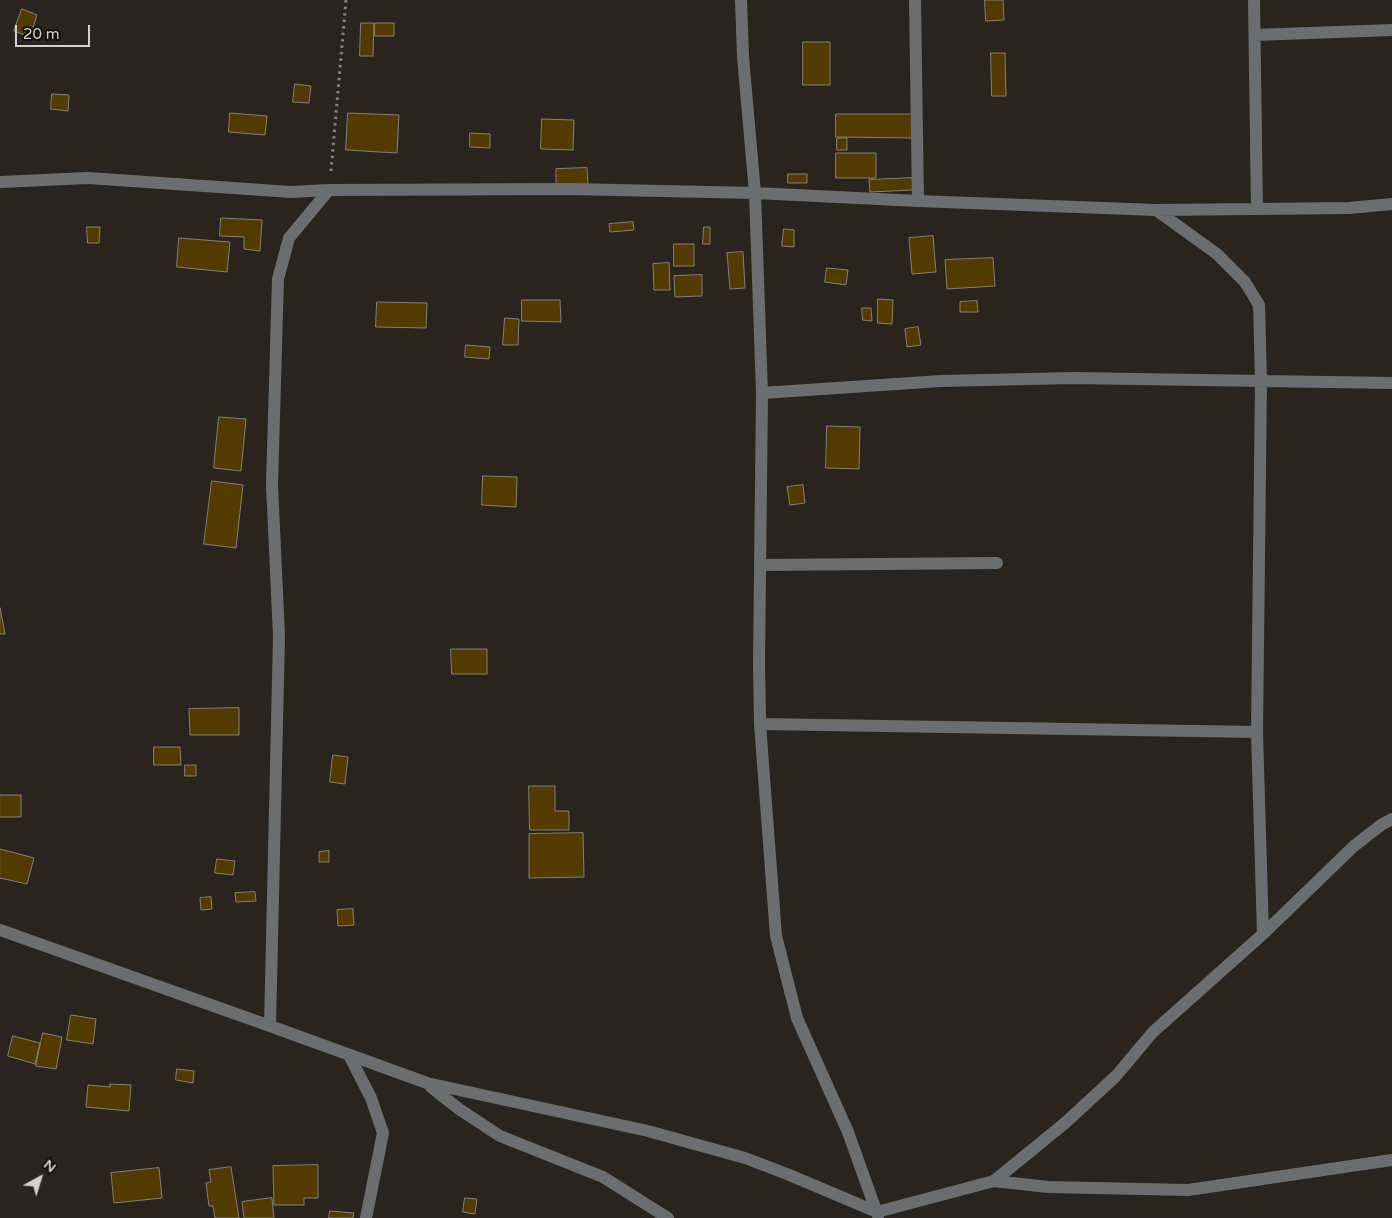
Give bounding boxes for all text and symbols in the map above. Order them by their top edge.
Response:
scale bar [18,15,92,47]
text: 20 m [23,25,60,43]
north arrow [15,1153,65,1203]
text: N [40,1156,59,1176]

